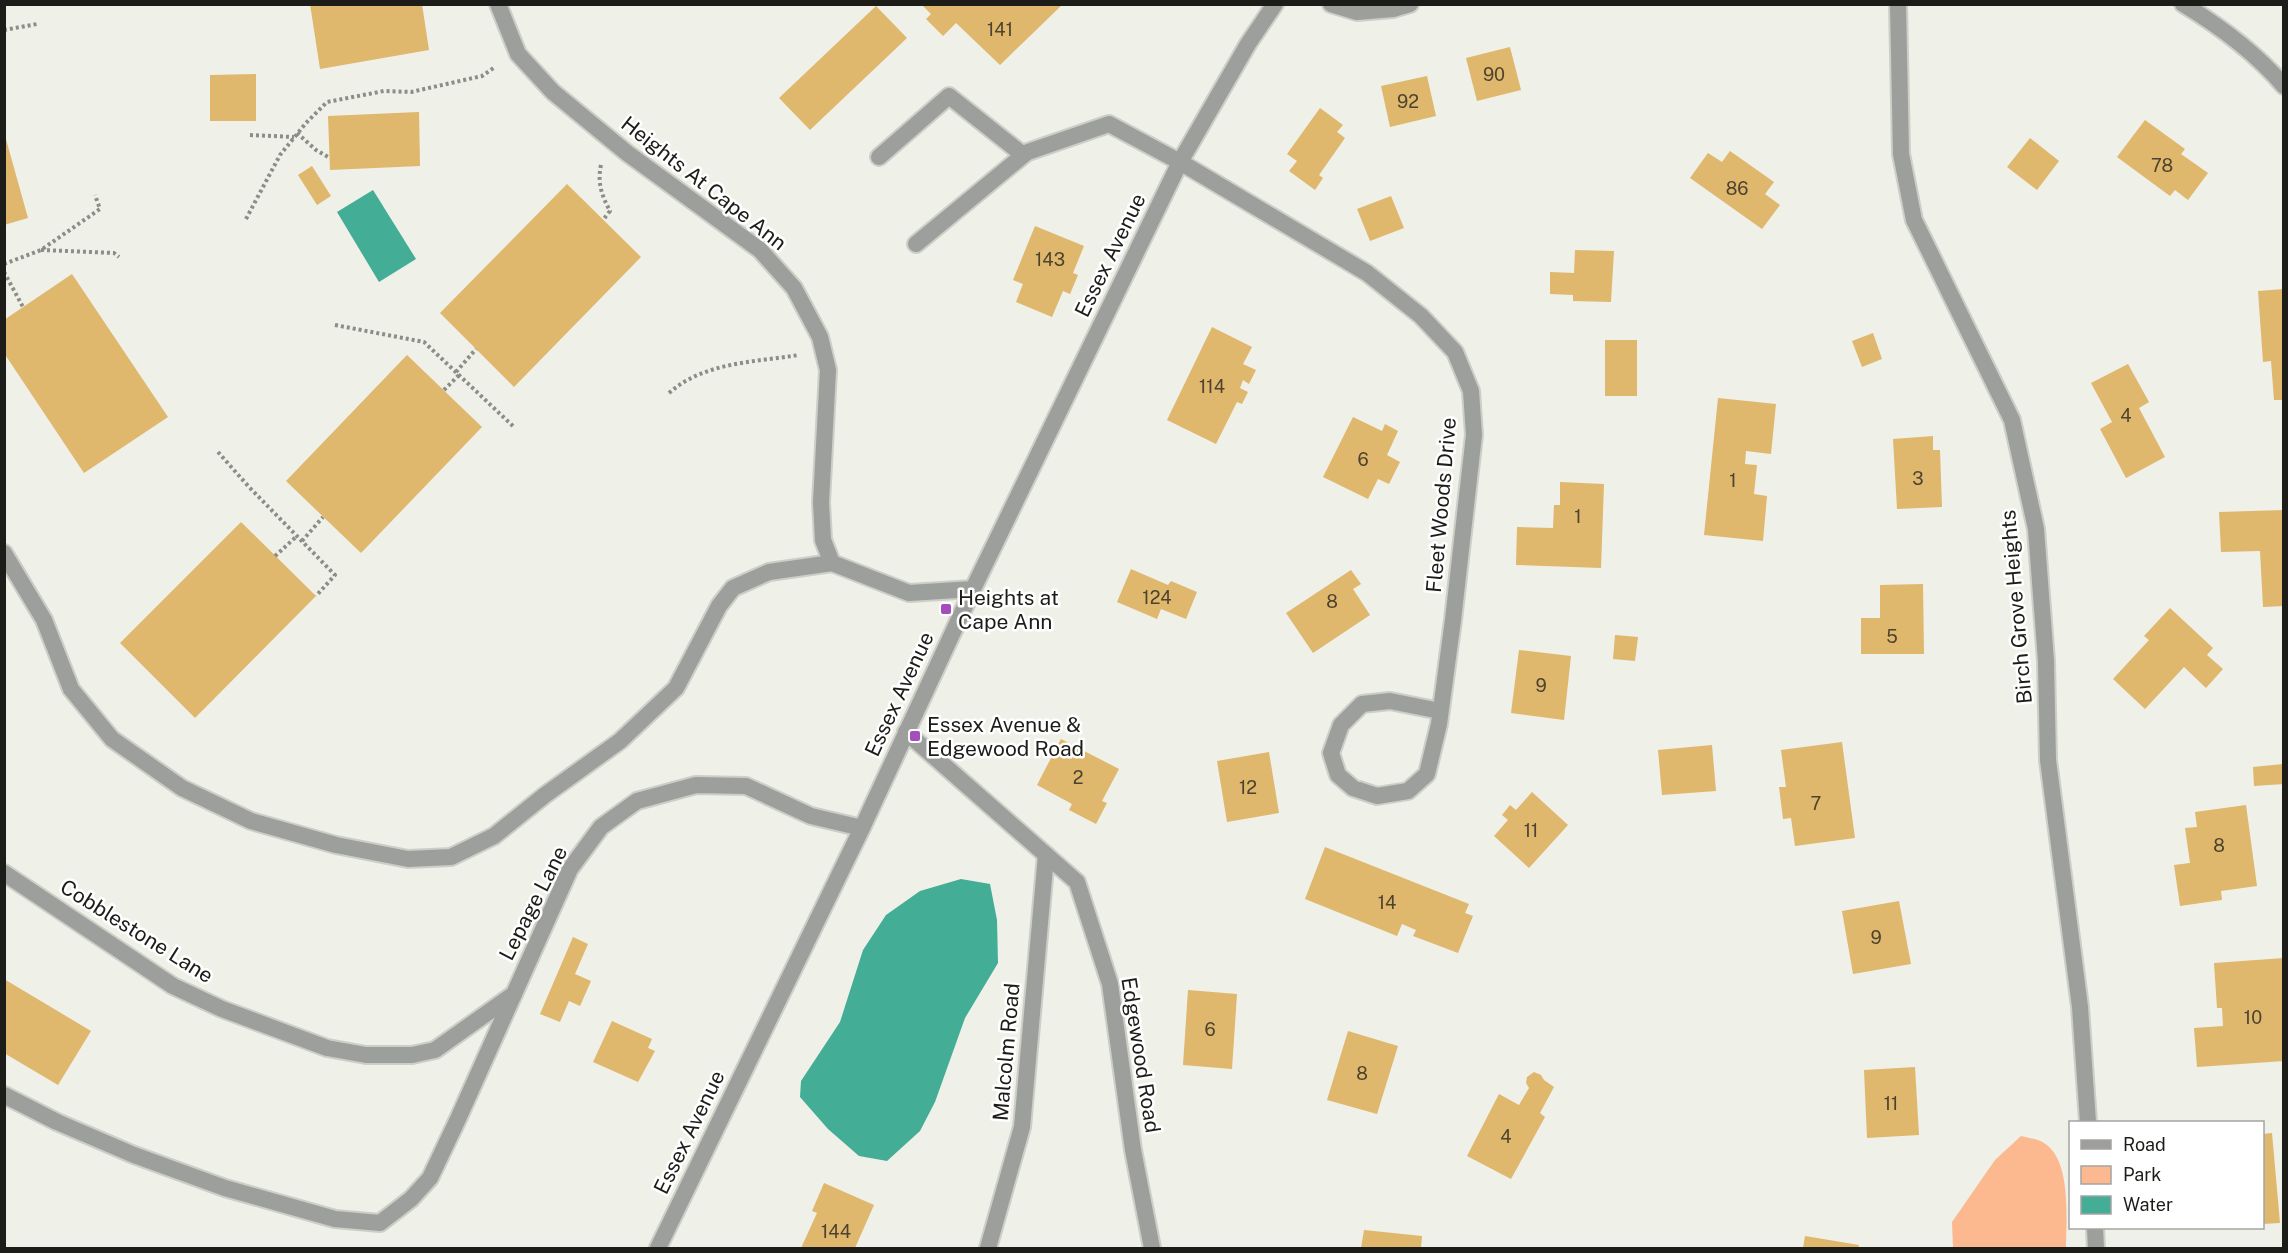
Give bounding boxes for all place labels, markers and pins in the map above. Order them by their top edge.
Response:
place label: Heights at Cape Ann [958,585,1059,634]
marker: Heights at Cape Ann [939,602,953,616]
place label: Essex Avenue & Edgewood Road [927,712,1084,761]
marker: Essex Avenue & Edgewood Road [908,729,922,743]

